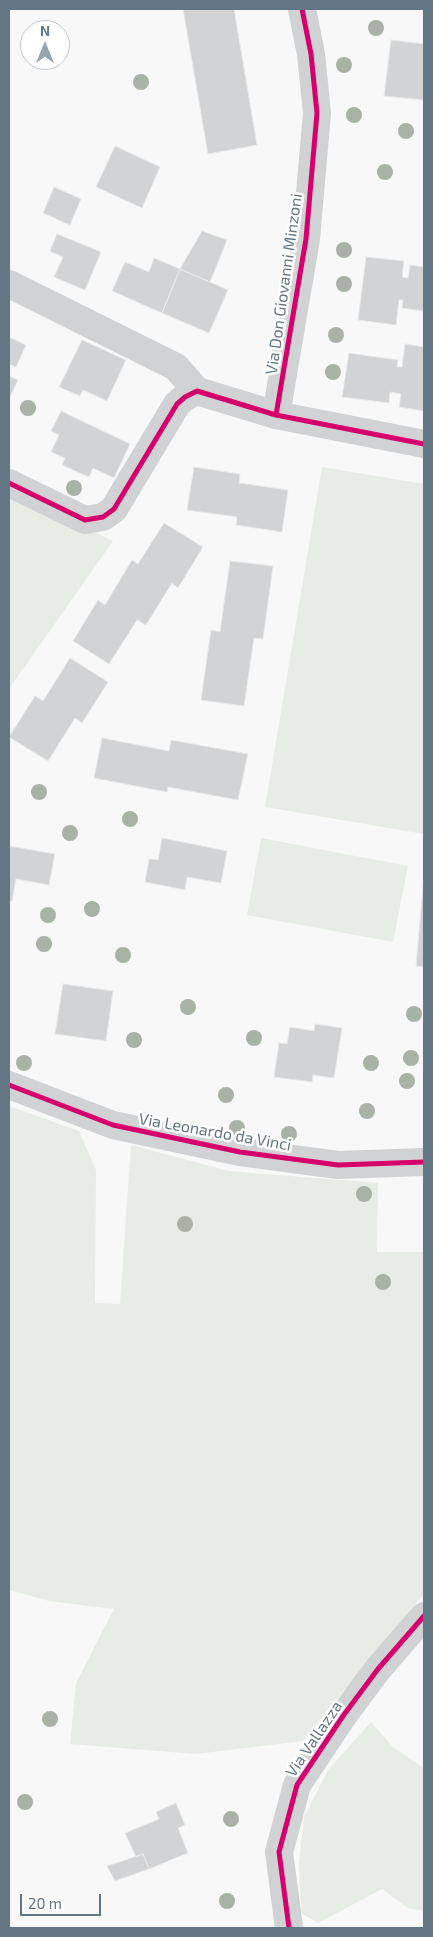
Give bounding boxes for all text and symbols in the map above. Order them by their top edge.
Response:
north arrow [20,20,70,70]
text: N [40,22,50,39]
street label: Via Don Giovanni Minzoni [262,192,306,376]
street label: Via Leonardo da Vinci [137,1109,293,1155]
street label: Via Vallazza [282,1697,346,1781]
scale bar [22,1884,104,1916]
text: 20 m [28,1894,62,1912]

